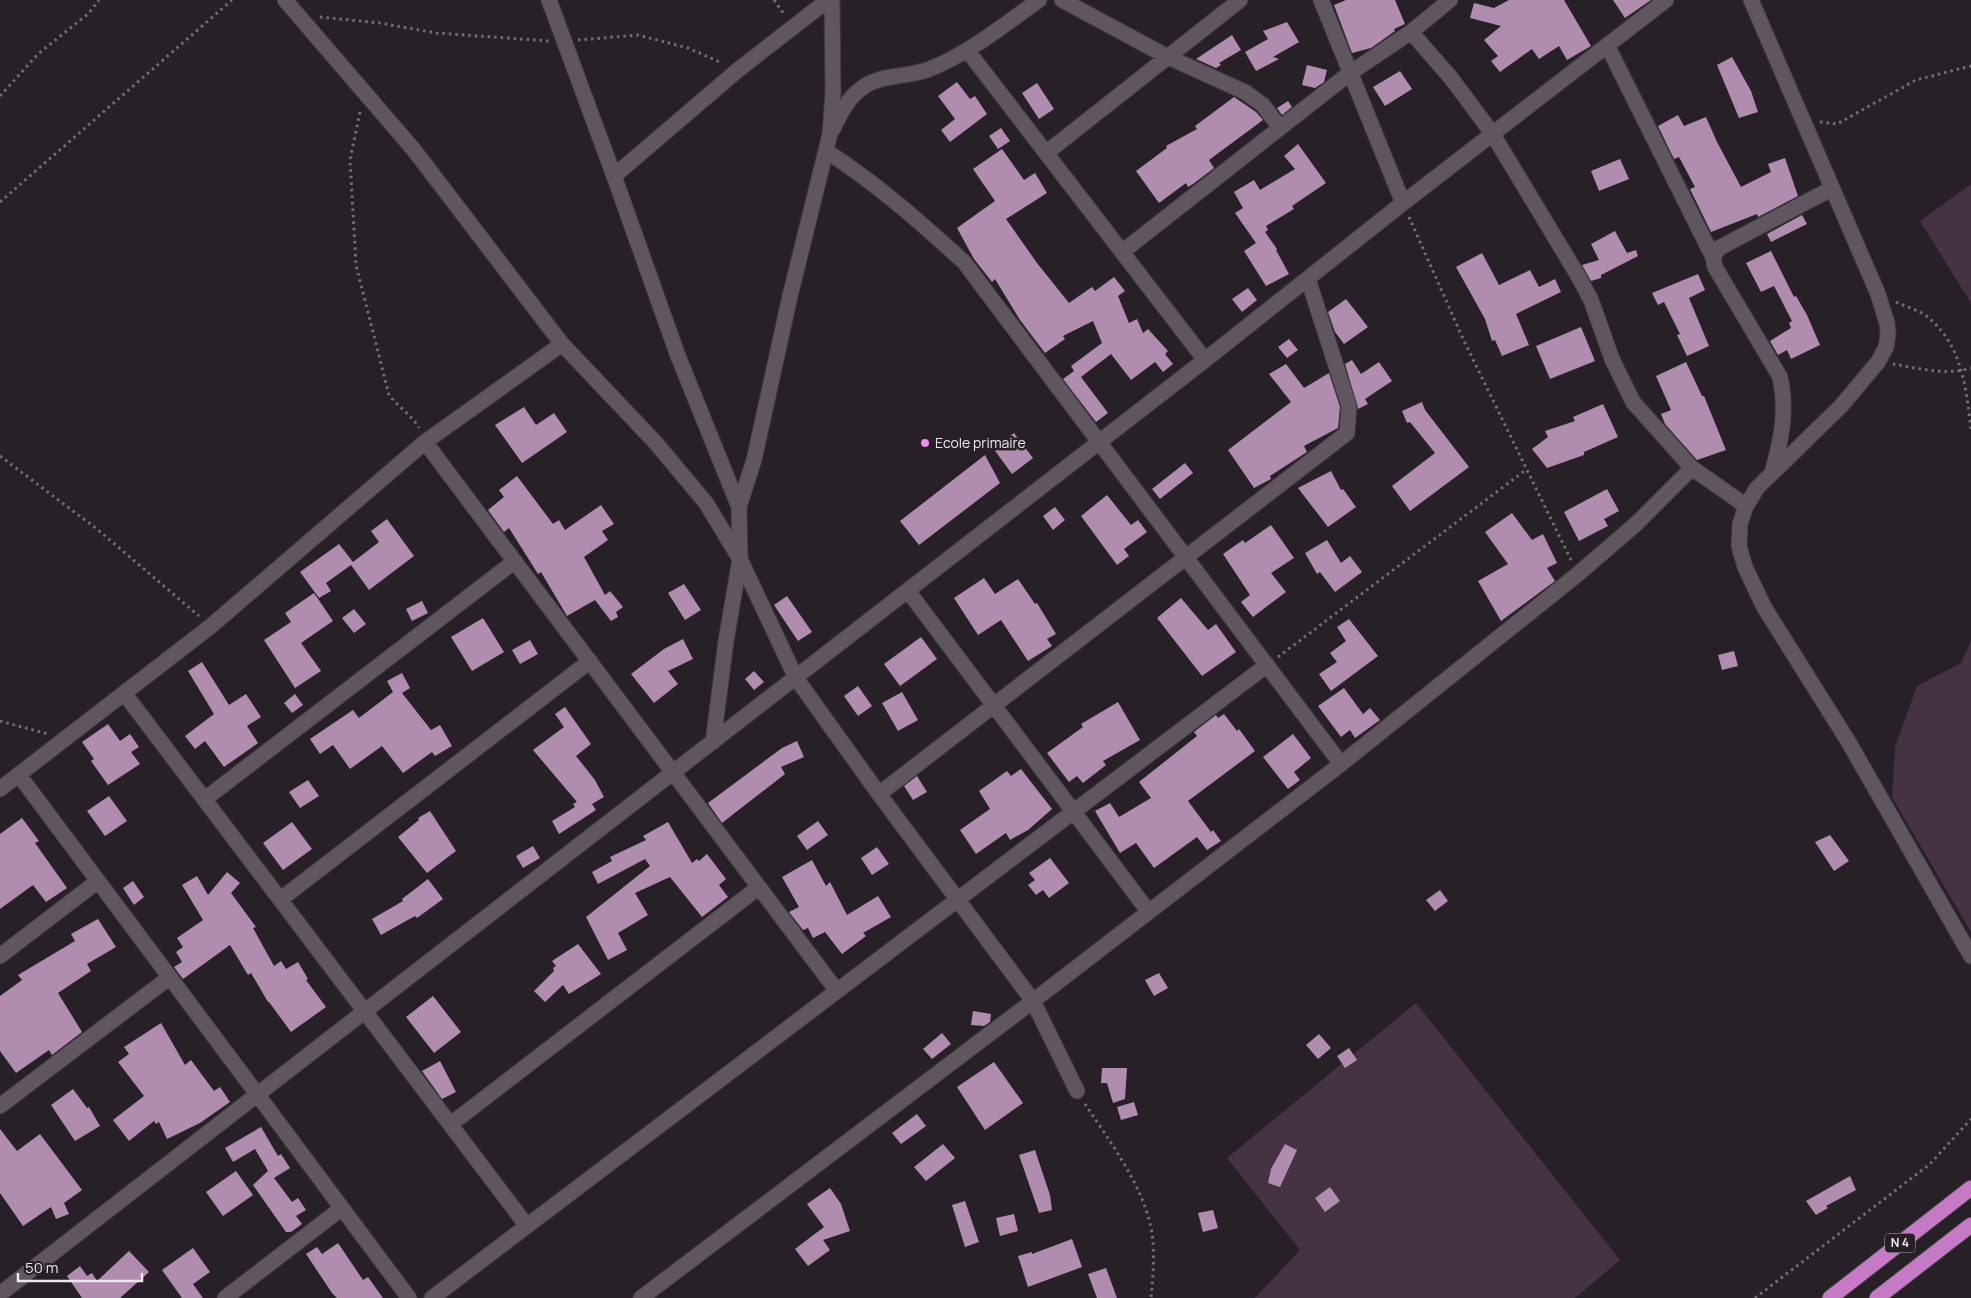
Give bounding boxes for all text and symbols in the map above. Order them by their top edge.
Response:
place label: Ecole primaire [935,433,1026,452]
marker: Ecole primaire [919,437,931,449]
road number: N 4 [1885,1234,1915,1252]
scale bar [18,1250,141,1282]
text: 50 m [25,1257,59,1278]

